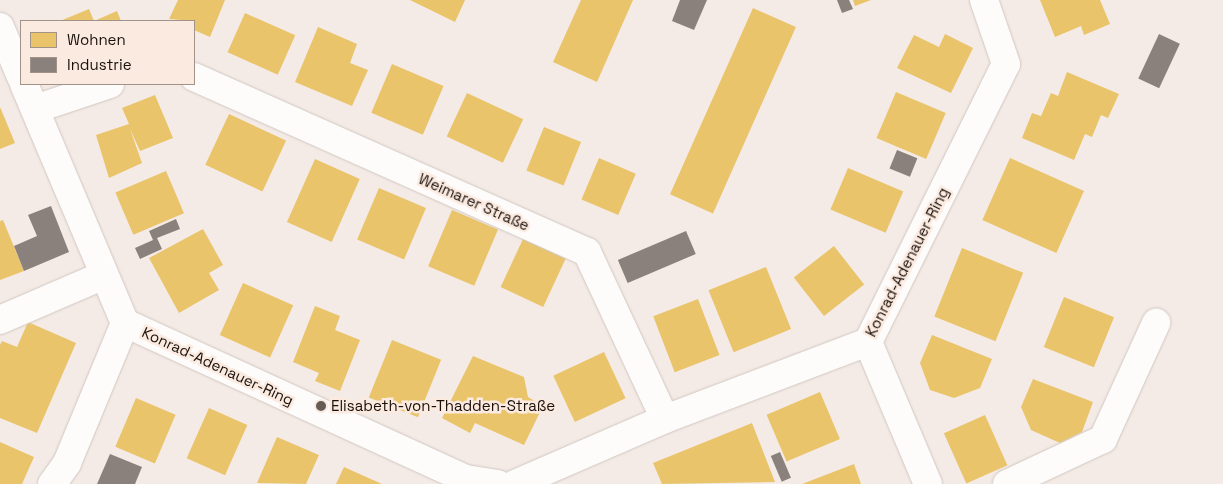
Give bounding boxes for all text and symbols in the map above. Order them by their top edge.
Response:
legend [20,20,195,85]
text: Wohnen [67,30,126,49]
text: Industrie [67,55,132,74]
street label: Weimarer Straße [416,170,532,234]
street label: Konrad-Adenauer-Ring [861,184,953,340]
street label: Konrad-Adenauer-Ring [139,323,297,409]
place label: Elisabeth-von-Thadden-Straße [331,397,555,415]
marker: Elisabeth-von-Thadden-Straße [315,400,327,412]

